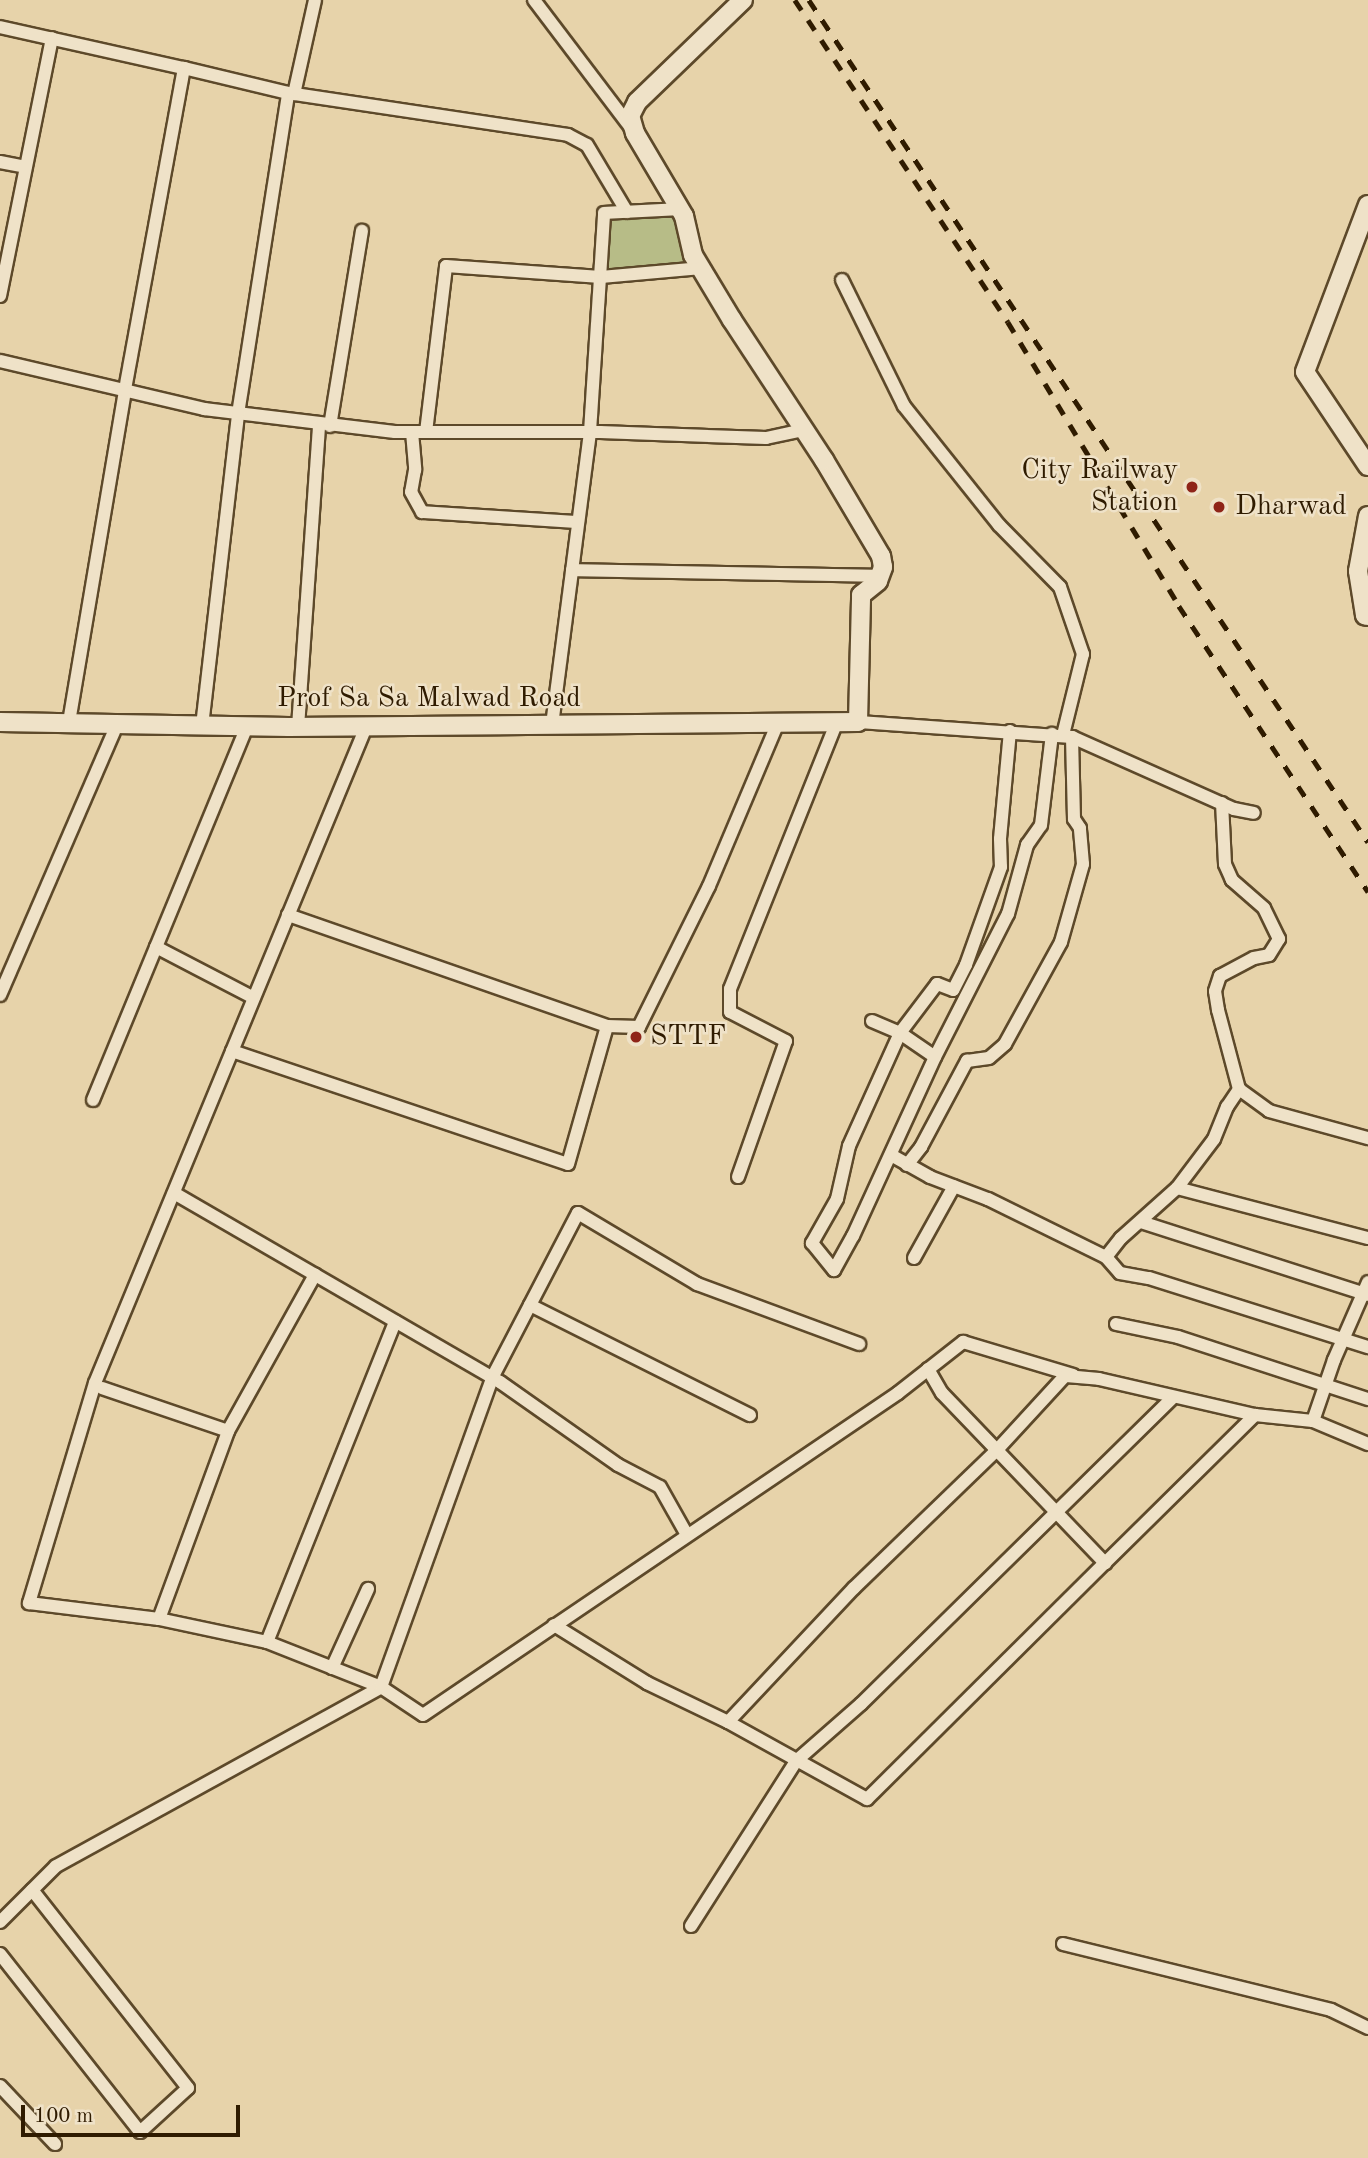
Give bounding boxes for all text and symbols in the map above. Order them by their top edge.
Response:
place label: City Railway Station [1021,454,1178,520]
marker: City Railway Station [1184,479,1200,495]
place label: Dharwad [1235,490,1347,524]
marker: Dharwad [1209,497,1229,517]
street label: Prof Sa Sa Malwad Road [277,682,581,716]
place label: STTF [650,1020,726,1054]
marker: STTF [628,1029,644,1045]
scale bar [24,2092,243,2136]
text: 100 m [34,2106,93,2127]

